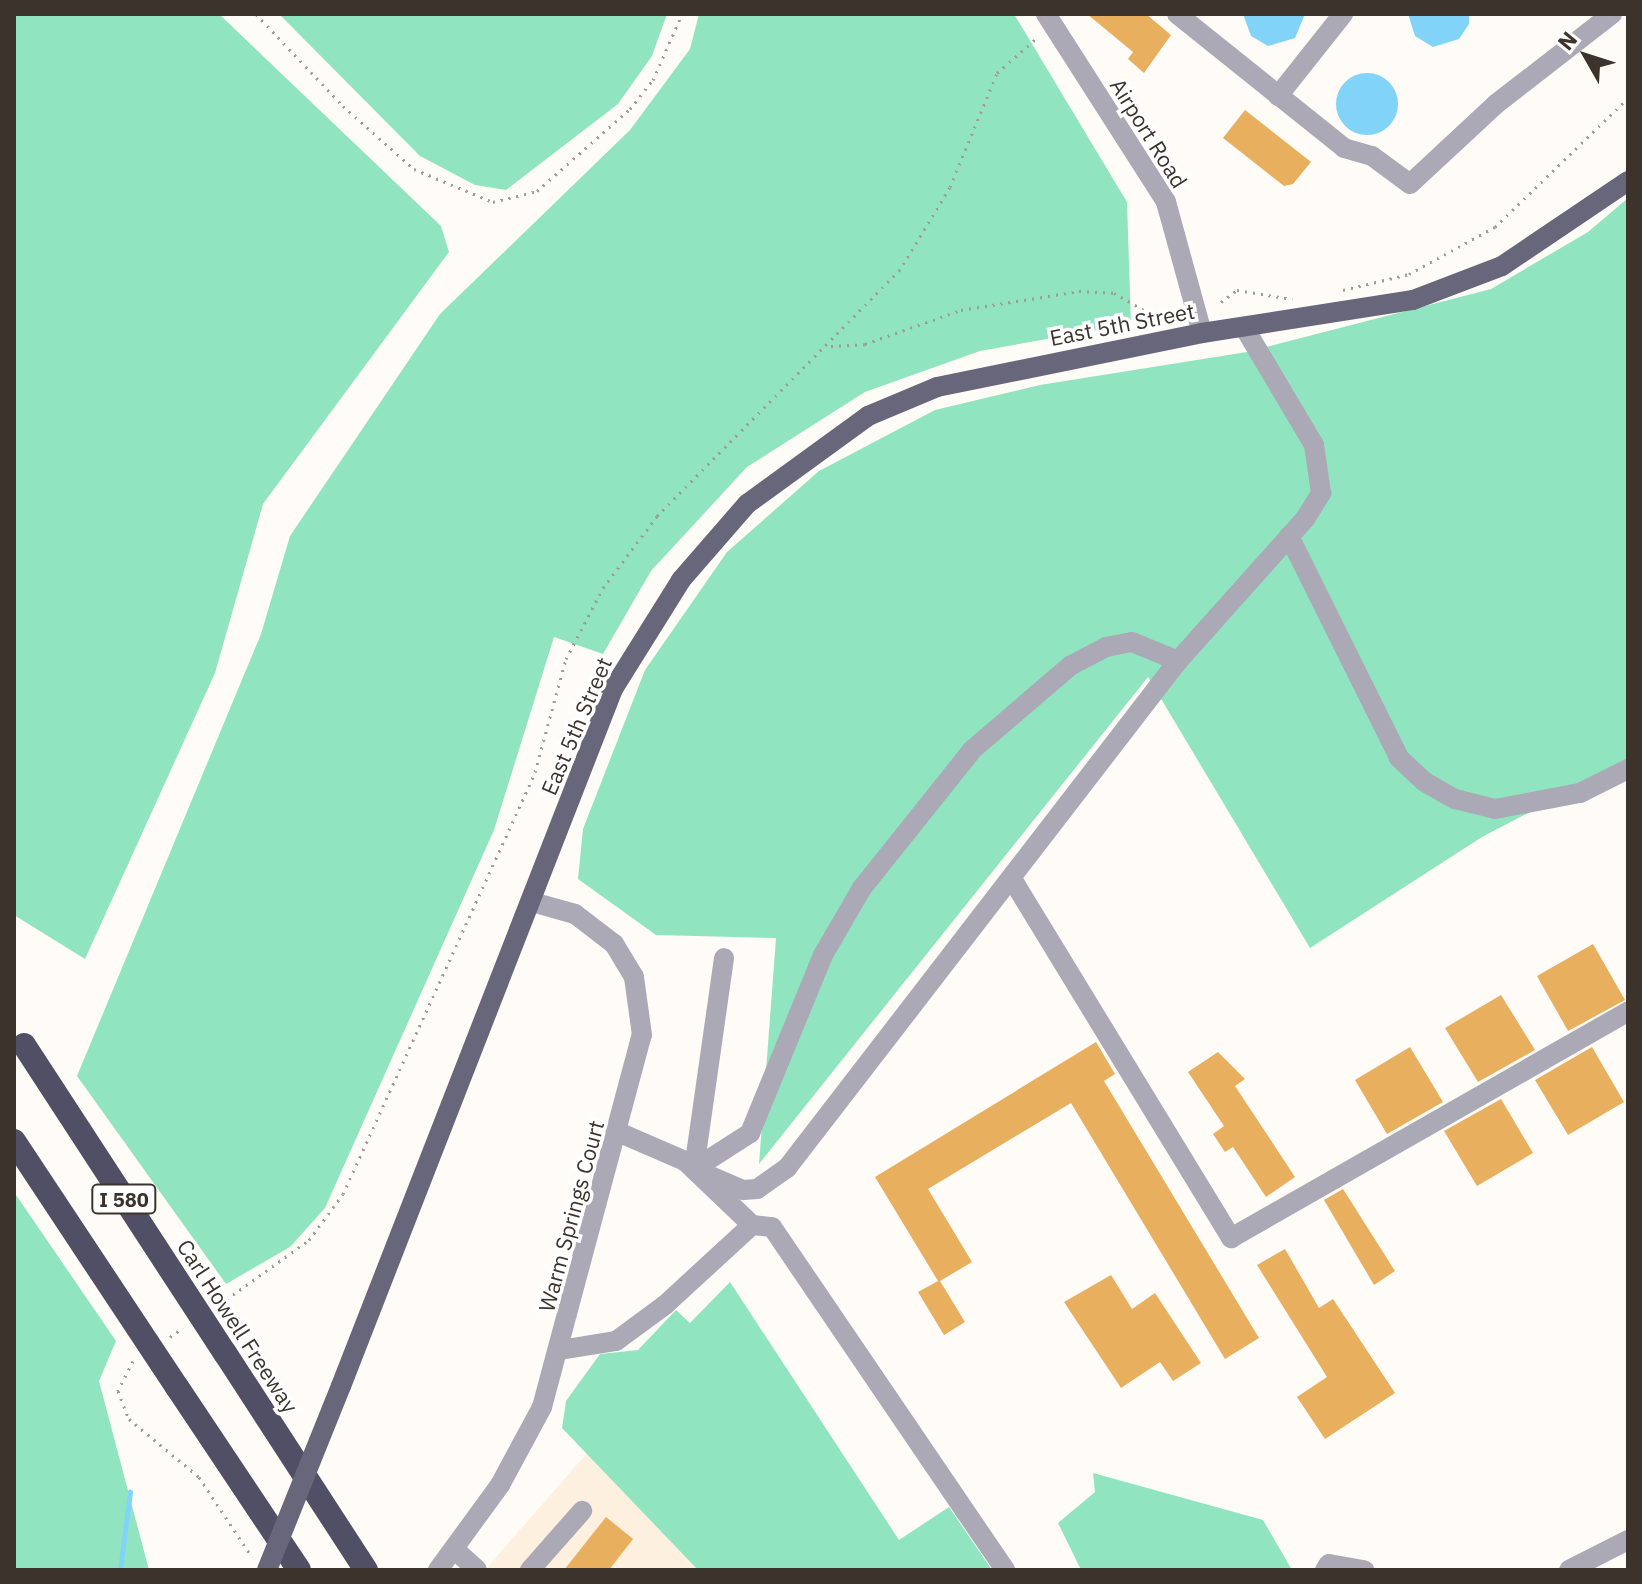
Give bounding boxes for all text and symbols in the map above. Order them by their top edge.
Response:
north arrow [1546,16,1626,96]
text: N [1551,25,1583,56]
street label: Airport Road [1105,73,1193,193]
street label: East 5th Street [1047,297,1197,351]
street label: East 5th Street [535,653,617,799]
street label: Warm Springs Court [533,1117,609,1315]
road number: I 580 [90,1183,158,1215]
street label: Carl Howell Freeway [172,1234,304,1418]

